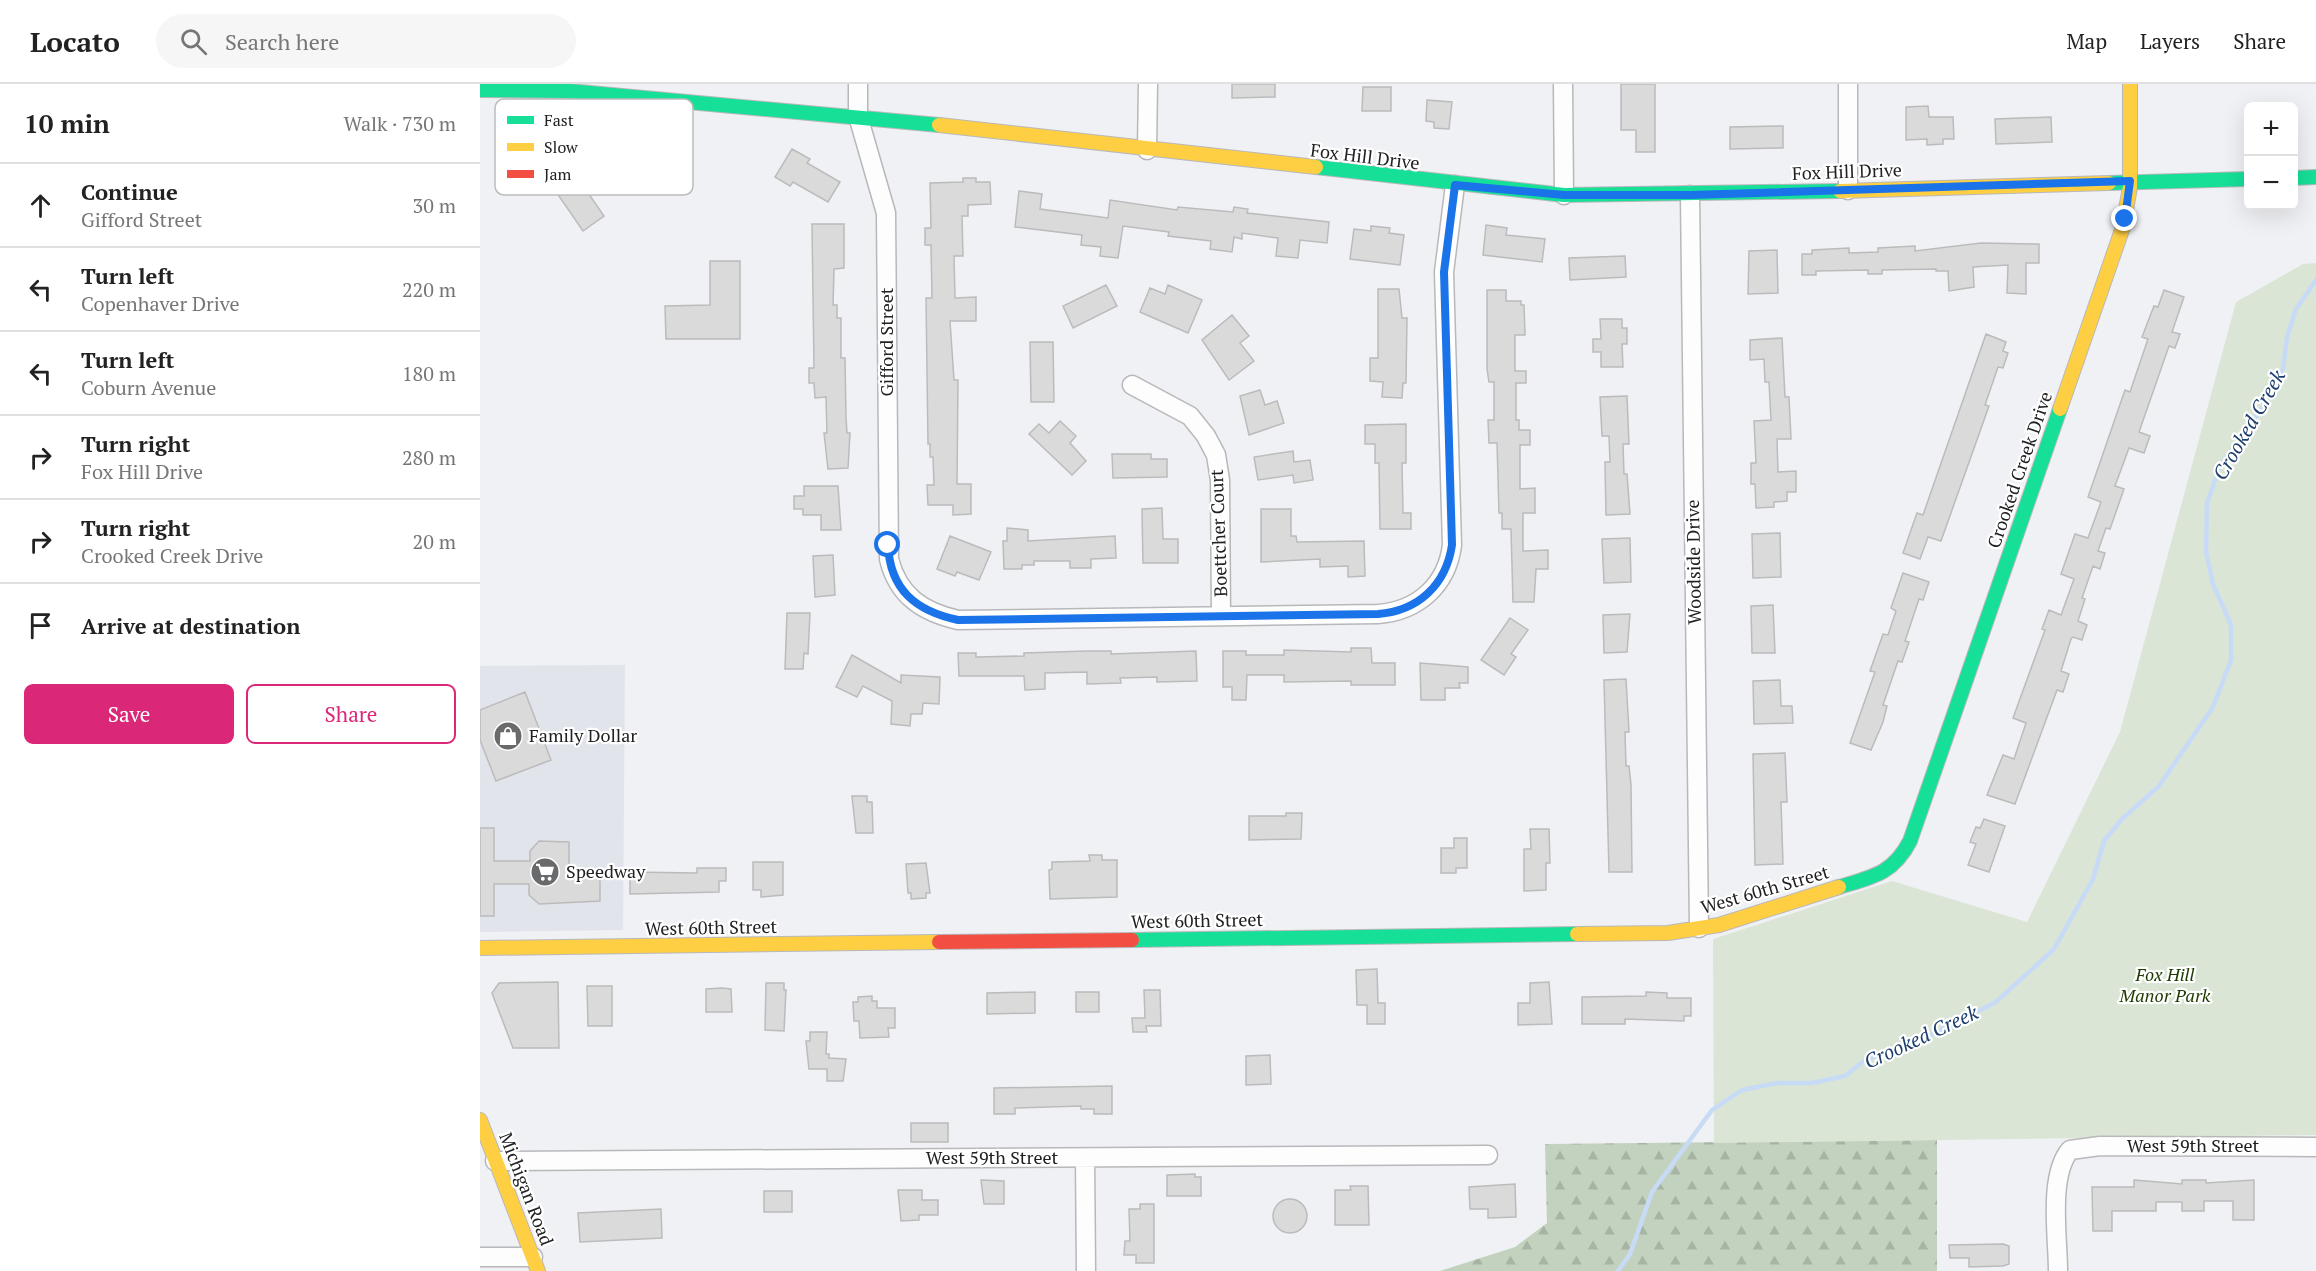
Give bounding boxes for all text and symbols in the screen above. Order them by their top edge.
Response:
search box [156,14,576,68]
text: Locato [30,23,120,60]
icon: search [177,25,210,58]
text: Search here [225,27,339,56]
text: Map [2066,27,2107,55]
text: Layers [2140,27,2200,55]
text: Share [2233,27,2286,55]
legend [495,99,693,195]
map controls [2244,102,2298,210]
button: + [2244,102,2298,156]
text: 10 min [24,106,110,140]
text: Fast [544,109,574,131]
text: Walk · 730 m [344,110,456,137]
text: Slow [544,136,578,158]
street label: Fox Hill Drive [1309,137,1421,175]
button: − [2244,156,2298,210]
street label: Fox Hill Drive [1792,157,1902,185]
text: Jam [544,163,572,185]
text: Continue [81,177,178,206]
icon: ahead [24,189,57,222]
text: 30 m [413,192,456,219]
route end [2111,205,2137,231]
text: Gifford Street [81,206,202,233]
text: Turn left [81,261,174,290]
icon: left [24,273,57,306]
text: 220 m [402,276,456,303]
street label: Gifford Street [874,287,898,397]
text: Copenhaver Drive [81,290,240,317]
text: Turn left [81,345,174,374]
icon: left [24,357,57,390]
text: 180 m [402,360,456,387]
water label: Crooked Creek [2206,364,2291,485]
text: Coburn Avenue [81,374,216,401]
street label: Crooked Creek Drive [1981,388,2057,551]
text: Turn right [81,429,190,458]
icon: right [24,441,57,474]
text: 280 m [402,444,456,471]
text: Fox Hill Drive [81,458,203,485]
street label: Boettcher Court [1204,468,1232,597]
street label: Woodside Drive [1680,499,1706,625]
text: Turn right [81,513,190,542]
icon: right [24,525,57,558]
text: 20 m [413,528,456,555]
route start [874,531,900,557]
text: Crooked Creek Drive [81,542,263,569]
icon: arrive [24,609,57,642]
text: Arrive at destination [81,611,300,640]
button: Save [24,684,234,744]
button: Share [246,684,456,744]
shop icon: Family Dollar [492,720,524,752]
place label: Family Dollar [529,723,637,747]
supermarket icon: Speedway [529,856,561,888]
place label: Speedway [566,859,646,883]
street label: West 60th Street [1698,859,1832,919]
street label: West 60th Street [1131,907,1264,933]
street label: West 60th Street [645,914,778,940]
park label: Fox Hill Manor Park [2119,962,2211,1007]
water label: Crooked Creek [1859,998,1983,1075]
street label: Michigan Road [494,1129,559,1249]
street label: West 59th Street [2127,1133,2260,1157]
street label: West 59th Street [926,1145,1059,1169]

